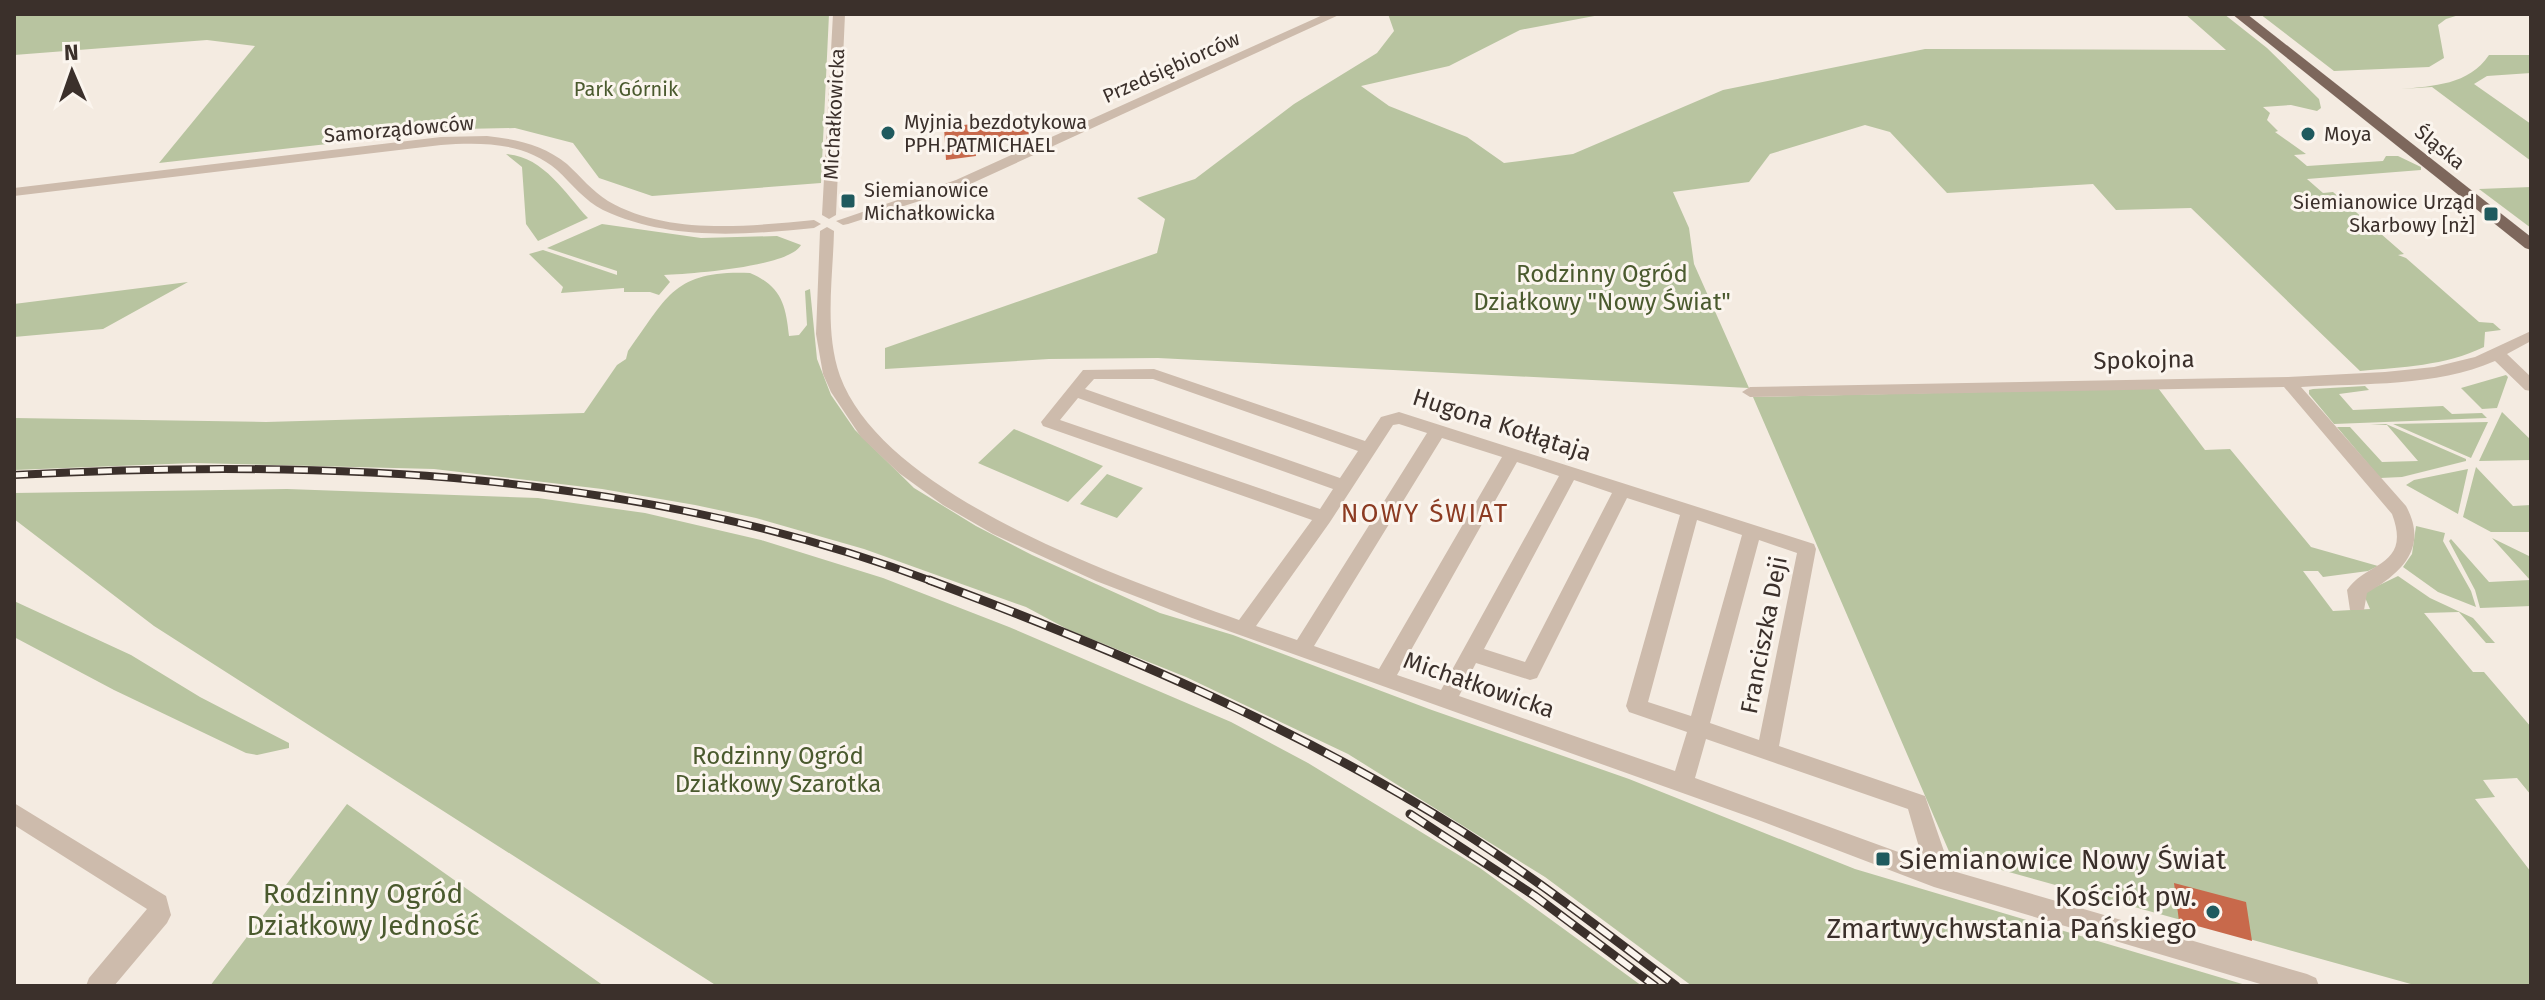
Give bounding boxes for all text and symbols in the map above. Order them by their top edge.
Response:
street label: Przedsiębiorców [1099,26,1243,108]
north arrow [32,32,112,112]
text: N [64,39,79,66]
street label: Michałkowicka [819,48,849,180]
park label: Park Górnik [574,77,679,101]
street label: Samorządowców [323,110,475,148]
place label: Myjnia bezdotykowa PPH.PATMICHAEL [904,110,1087,157]
street label: Śląska [2410,120,2470,174]
place label: Moya [2324,122,2372,146]
marker: Myjnia bezdotykowa PPH.PATMICHAEL [879,124,897,142]
marker: Moya [2299,125,2317,143]
place label: Siemianowice Michałkowicka [864,178,996,225]
place label: Siemianowice Urząd Skarbowy [nż] [2293,190,2475,237]
marker: Siemianowice Michałkowicka [839,192,857,210]
marker: Siemianowice Urząd Skarbowy [nż] [2482,205,2500,223]
park label: Rodzinny Ogród Działkowy "Nowy Świat" [1473,260,1731,316]
street label: Spokojna [2093,345,2195,375]
street label: Hugona Kołłątaja [1409,383,1595,467]
district label: NOWY ŚWIAT [1341,498,1509,529]
street label: Franciszka Deji [1735,554,1793,716]
street label: Michałkowicka [1400,646,1558,724]
park label: Rodzinny Ogród Działkowy Szarotka [675,742,881,798]
place label: Siemianowice Nowy Świat [1899,843,2227,876]
marker: Siemianowice Nowy Świat [1874,850,1892,868]
park label: Rodzinny Ogród Działkowy Jedność [246,877,480,942]
place label: Kościół pw. Zmartwychwstania Pańskiego [1826,880,2197,945]
marker: Kościół pw. Zmartwychwstania Pańskiego [2204,903,2222,921]

